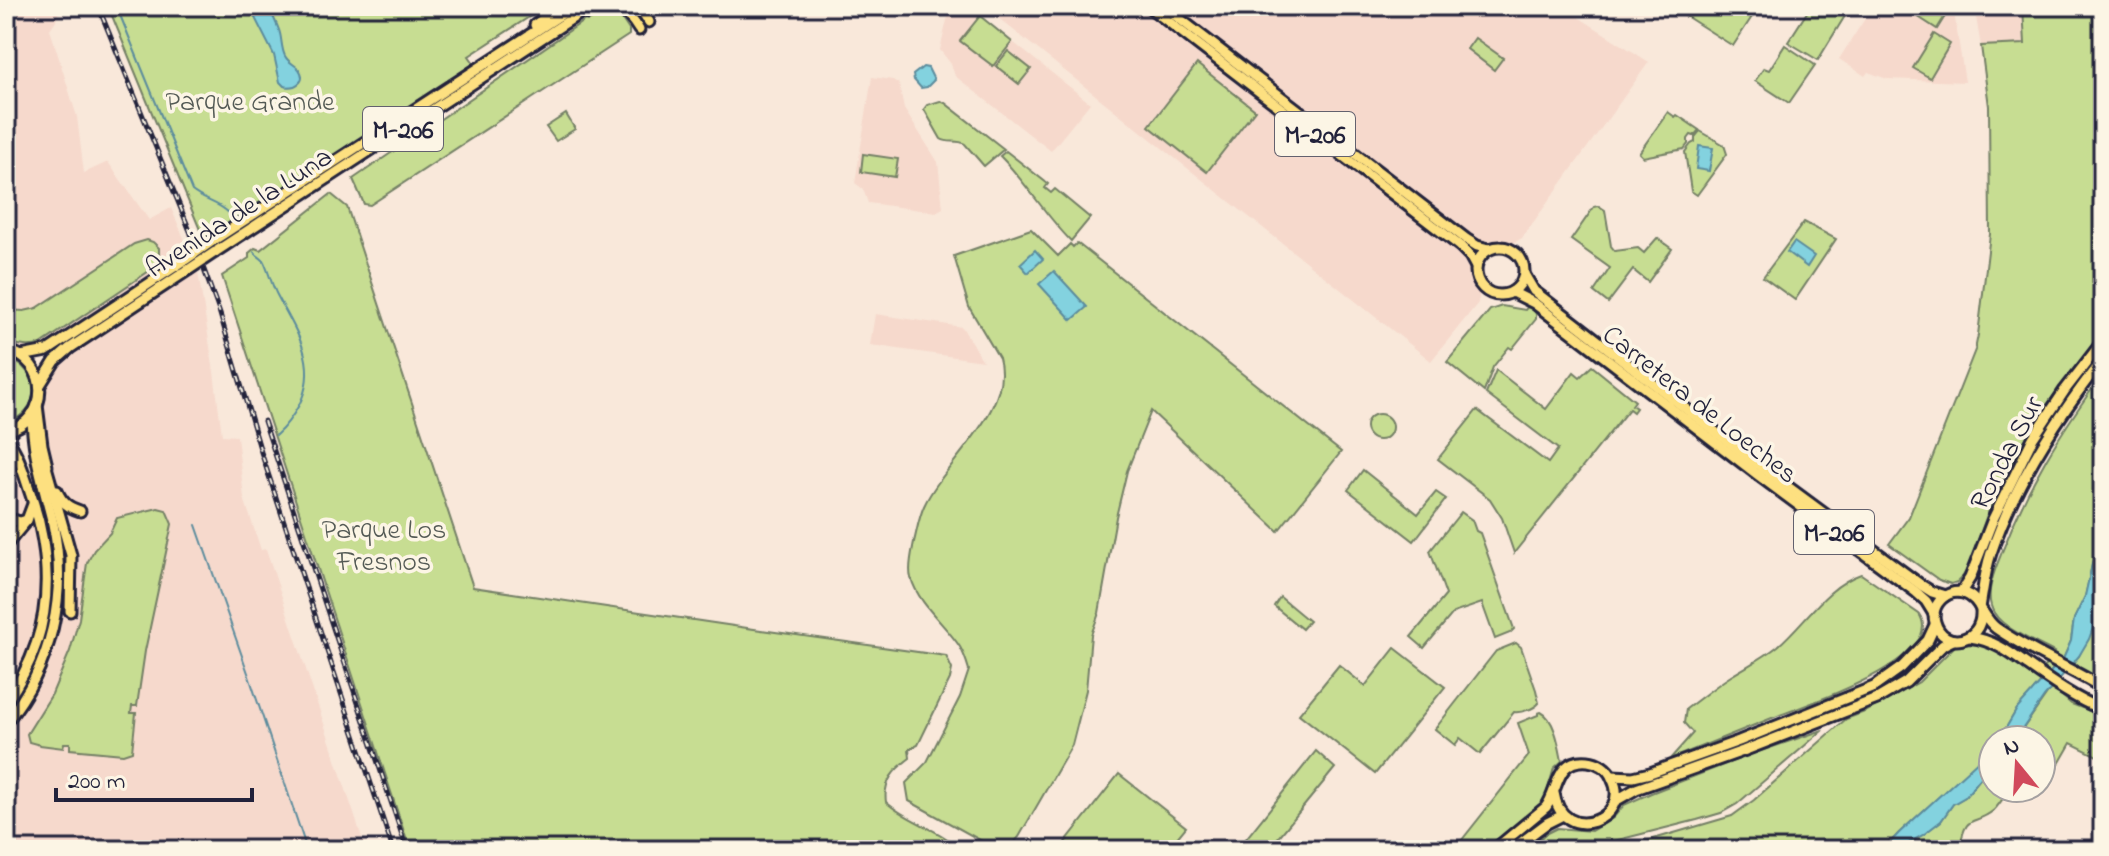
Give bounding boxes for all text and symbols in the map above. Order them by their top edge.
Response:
park label: Parque Grande [166,83,335,124]
road number: M-206 [363,107,443,151]
road number: M-206 [1275,112,1355,156]
street label: Avenida de la Luna [138,138,341,290]
street label: Carretera de Loeches [1592,316,1805,495]
street label: Ronda Sur [1961,389,2056,518]
road number: M-206 [1794,510,1874,554]
park label: Parque Los Fresnos [322,511,446,584]
north arrow [1977,724,2057,804]
text: N [2000,730,2024,765]
scale bar [56,752,252,802]
text: 200 m [68,765,125,800]

